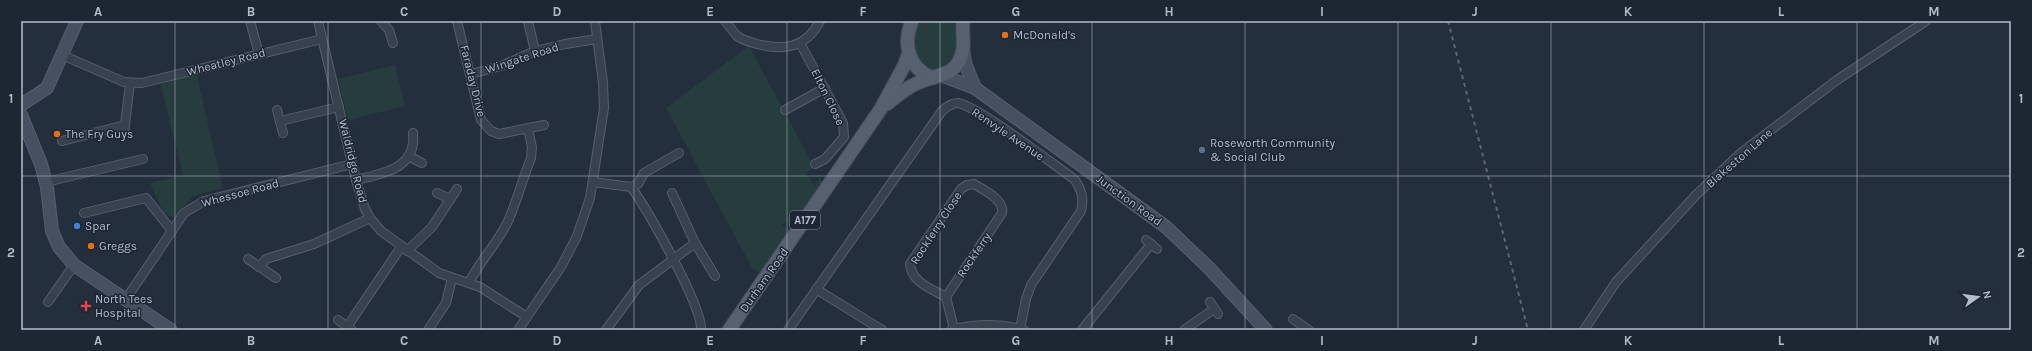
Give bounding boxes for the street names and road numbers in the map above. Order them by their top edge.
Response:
street label: Wingate Road [484,40,560,76]
street label: Faraday Drive [457,44,489,118]
street label: Wheatley Road [185,45,267,79]
street label: Elton Close [808,67,848,127]
street label: Renvyle Avenue [969,105,1047,163]
street label: Waldridge Road [336,118,370,204]
street label: Blakeston Lane [1703,125,1775,191]
street label: Junction Road [1093,171,1165,229]
street label: Whessoe Road [200,176,280,210]
street label: Rockferry Close [907,189,965,267]
road number: A177 [790,211,820,229]
street label: Rockferry [954,230,994,280]
street label: Durham Road [737,245,791,315]

